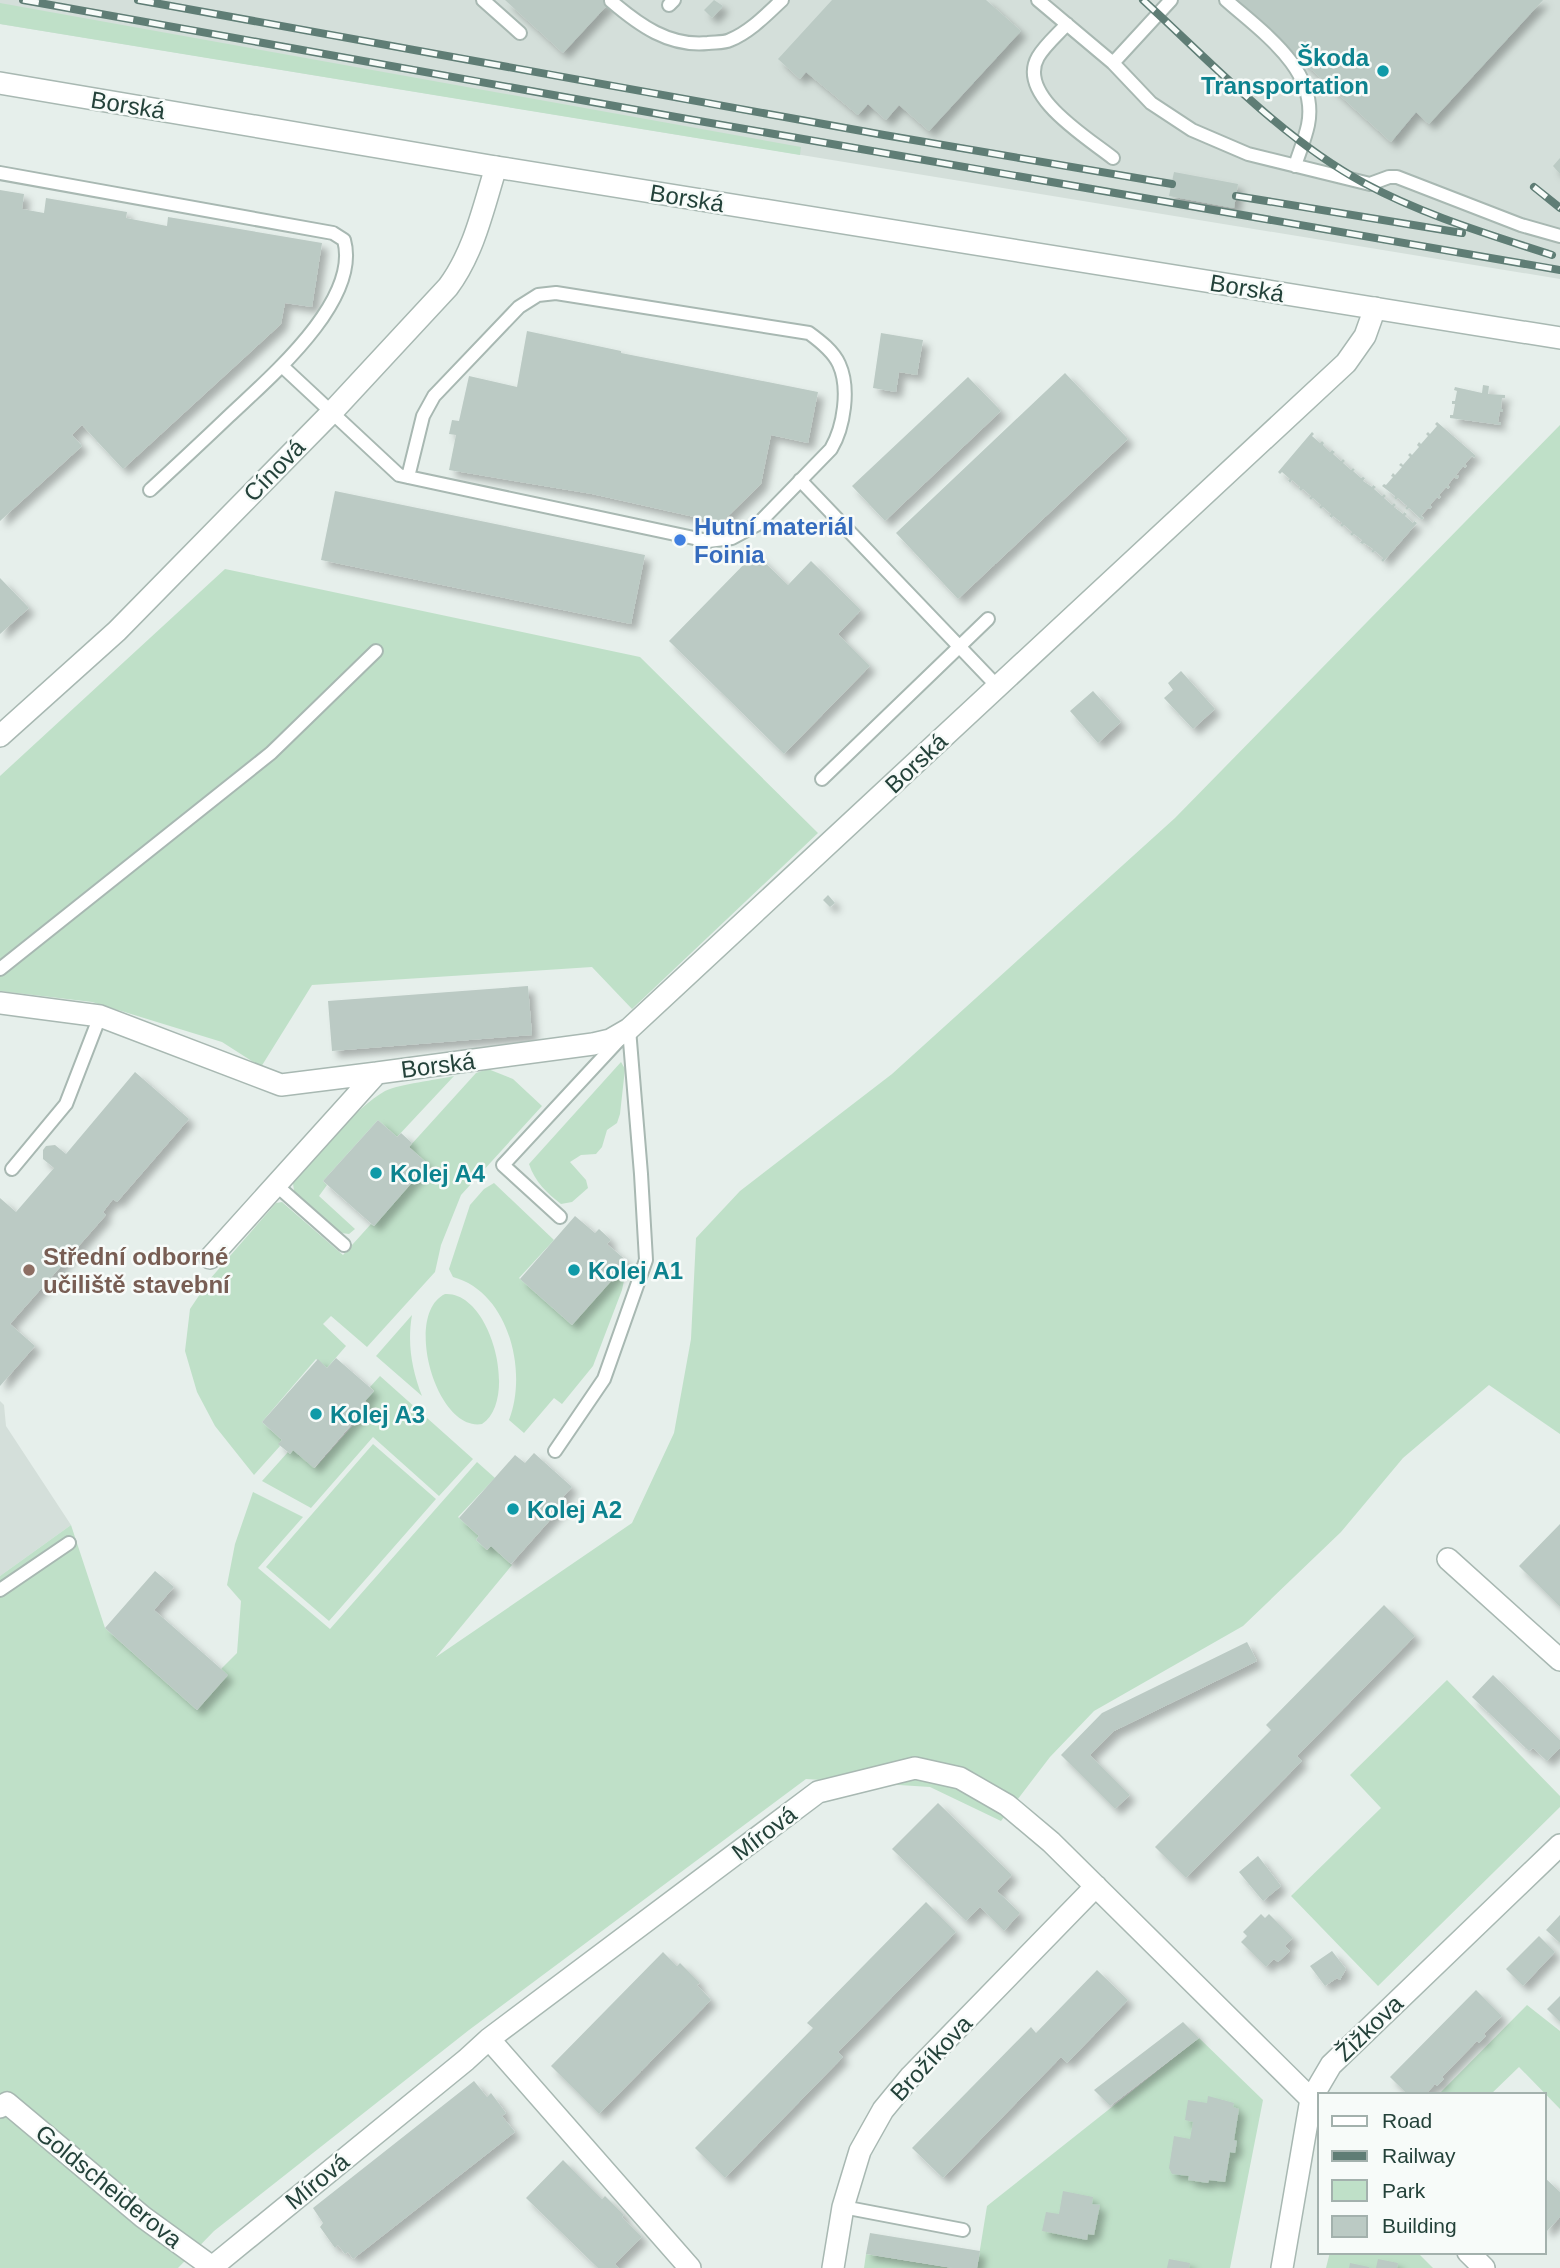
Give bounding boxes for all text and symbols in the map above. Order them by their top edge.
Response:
place label: Škoda Transportation [1201,44,1370,99]
marker: Škoda Transportation [1375,63,1391,79]
street label: Borská [89,86,168,124]
street label: Borská [648,179,727,217]
street label: Borská [1208,269,1287,307]
street label: Cínová [238,433,311,507]
place label: Hutní materiál Foinia [694,513,854,568]
marker: Hutní materiál Foinia [672,532,688,548]
street label: Borská [879,727,953,798]
street label: Borská [399,1047,477,1083]
place label: Kolej A4 [390,1160,486,1187]
marker: Kolej A4 [368,1165,384,1181]
place label: Střední odborné učiliště stavební [43,1243,231,1298]
place label: Kolej A1 [588,1257,683,1284]
marker: Střední odborné učiliště stavební [21,1262,37,1278]
marker: Kolej A1 [566,1262,582,1278]
place label: Kolej A3 [330,1401,425,1428]
marker: Kolej A3 [308,1406,324,1422]
place label: Kolej A2 [527,1496,622,1523]
marker: Kolej A2 [505,1501,521,1517]
street label: Mírová [727,1800,802,1866]
street label: Žižkova [1330,1989,1409,2066]
street label: Brožíkova [885,2009,978,2106]
legend [1318,2093,1546,2254]
text: Road [1382,2109,1432,2132]
street label: Goldscheiderova [31,2119,188,2254]
text: Railway [1382,2144,1456,2167]
street label: Mírová [280,2147,354,2215]
text: Park [1382,2179,1426,2202]
text: Building [1382,2214,1457,2237]

